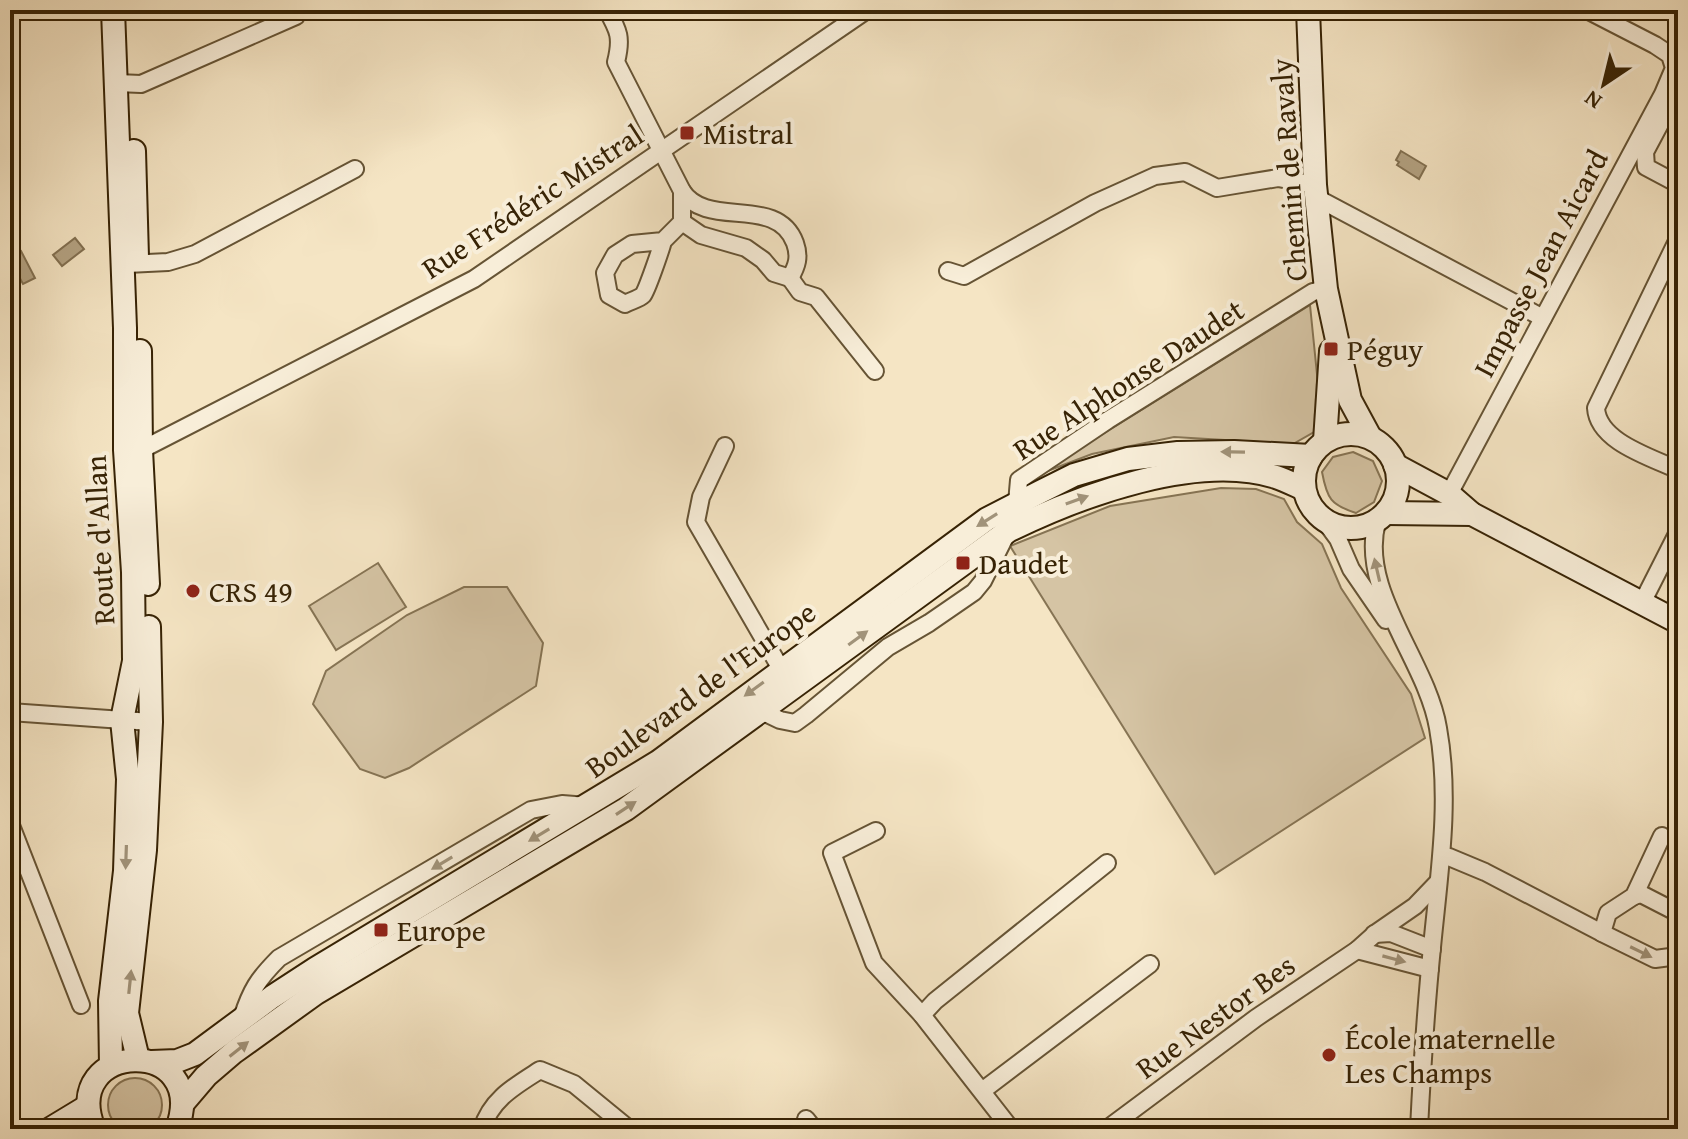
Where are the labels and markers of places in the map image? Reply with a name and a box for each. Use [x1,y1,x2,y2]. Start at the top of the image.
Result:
place label: Mistral [703,111,793,155]
marker: Mistral [678,124,696,142]
place label: Péguy [1347,327,1423,371]
marker: Péguy [1322,340,1340,358]
place label: Daudet [979,541,1069,585]
marker: Daudet [954,554,972,572]
place label: CRS 49 [209,569,293,613]
marker: CRS 49 [184,582,202,600]
place label: Europe [397,908,486,952]
marker: Europe [372,921,390,939]
place label: École maternelle Les Champs [1345,1016,1555,1094]
marker: École maternelle Les Champs [1320,1046,1338,1064]

